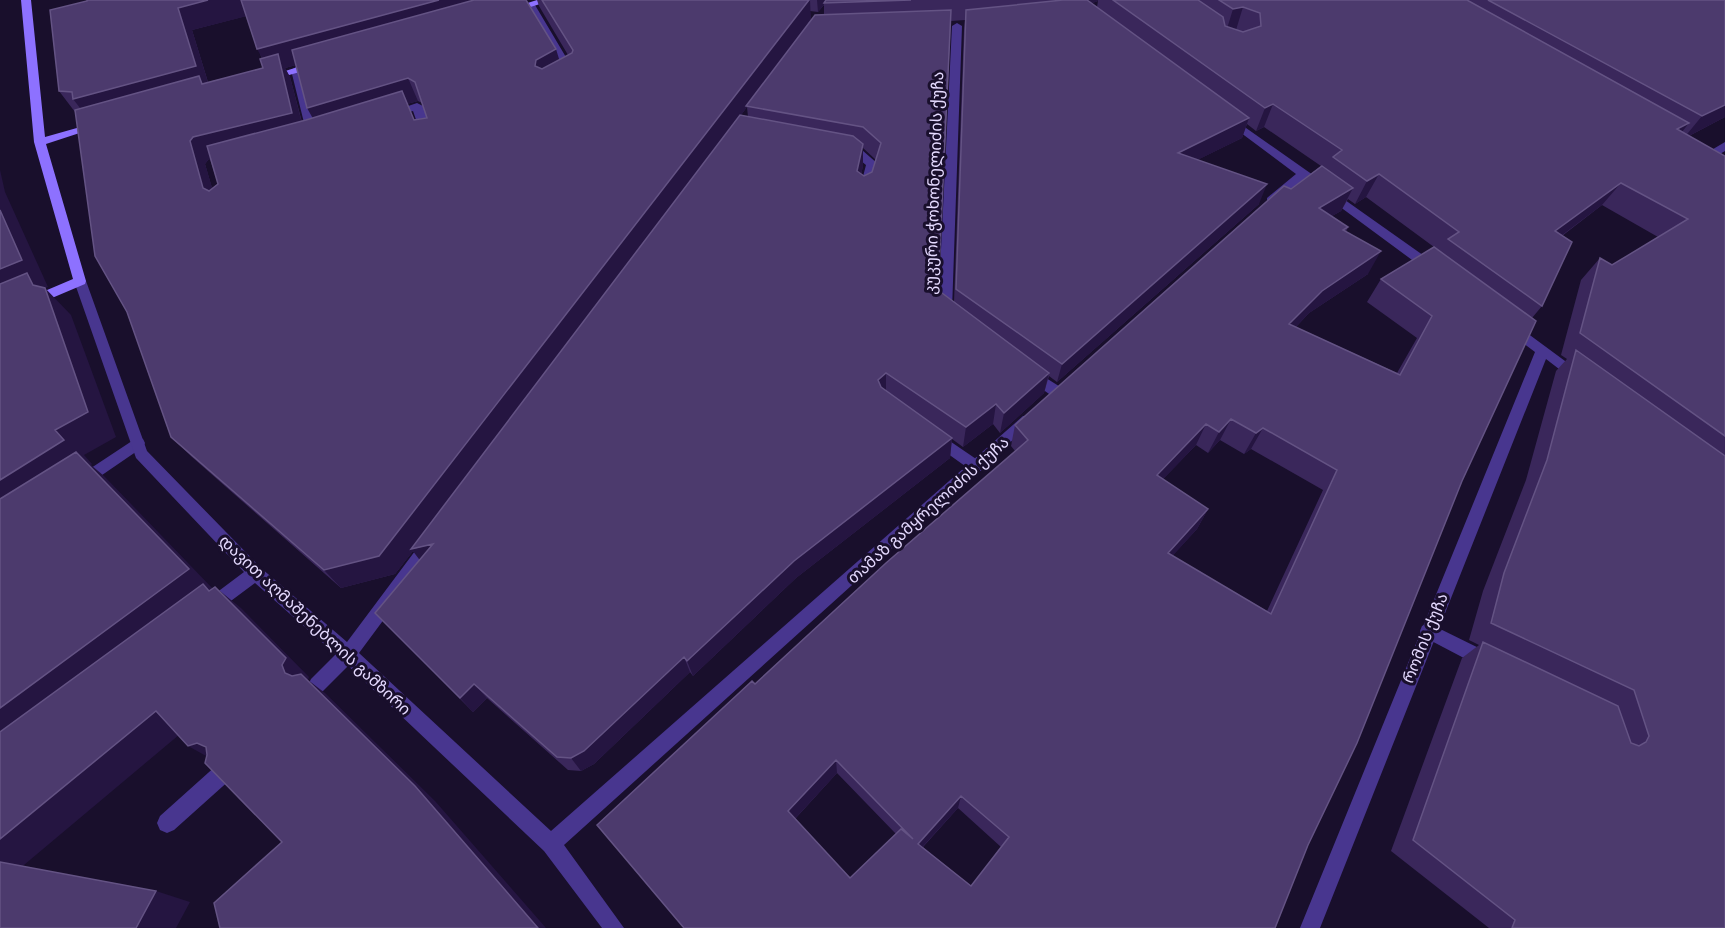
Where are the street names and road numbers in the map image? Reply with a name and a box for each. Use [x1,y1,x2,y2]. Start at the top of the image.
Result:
street label: კუკური ჭოხონელიძის ქუჩა [921,71,948,295]
street label: თამაზ გამყრელიძის ქუჩა [843,432,1013,588]
street label: დავით აღმაშენებლის გამზირი [215,531,415,720]
street label: რომის ქუჩა [1398,590,1452,686]

